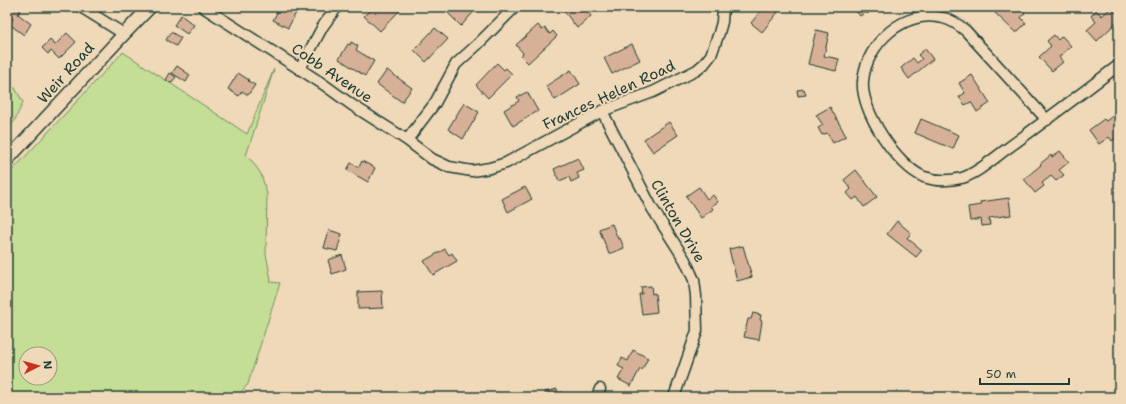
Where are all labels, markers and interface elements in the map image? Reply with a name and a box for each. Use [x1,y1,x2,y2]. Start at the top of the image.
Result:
street label: Weir Road [33,38,99,108]
street label: Cobb Avenue [288,39,376,107]
street label: Frances Helen Road [539,55,679,135]
street label: Clinton Drive [646,176,710,266]
north arrow [18,346,58,386]
text: N [40,360,55,370]
scale bar [980,360,1069,386]
text: 50 m [986,366,1016,382]

